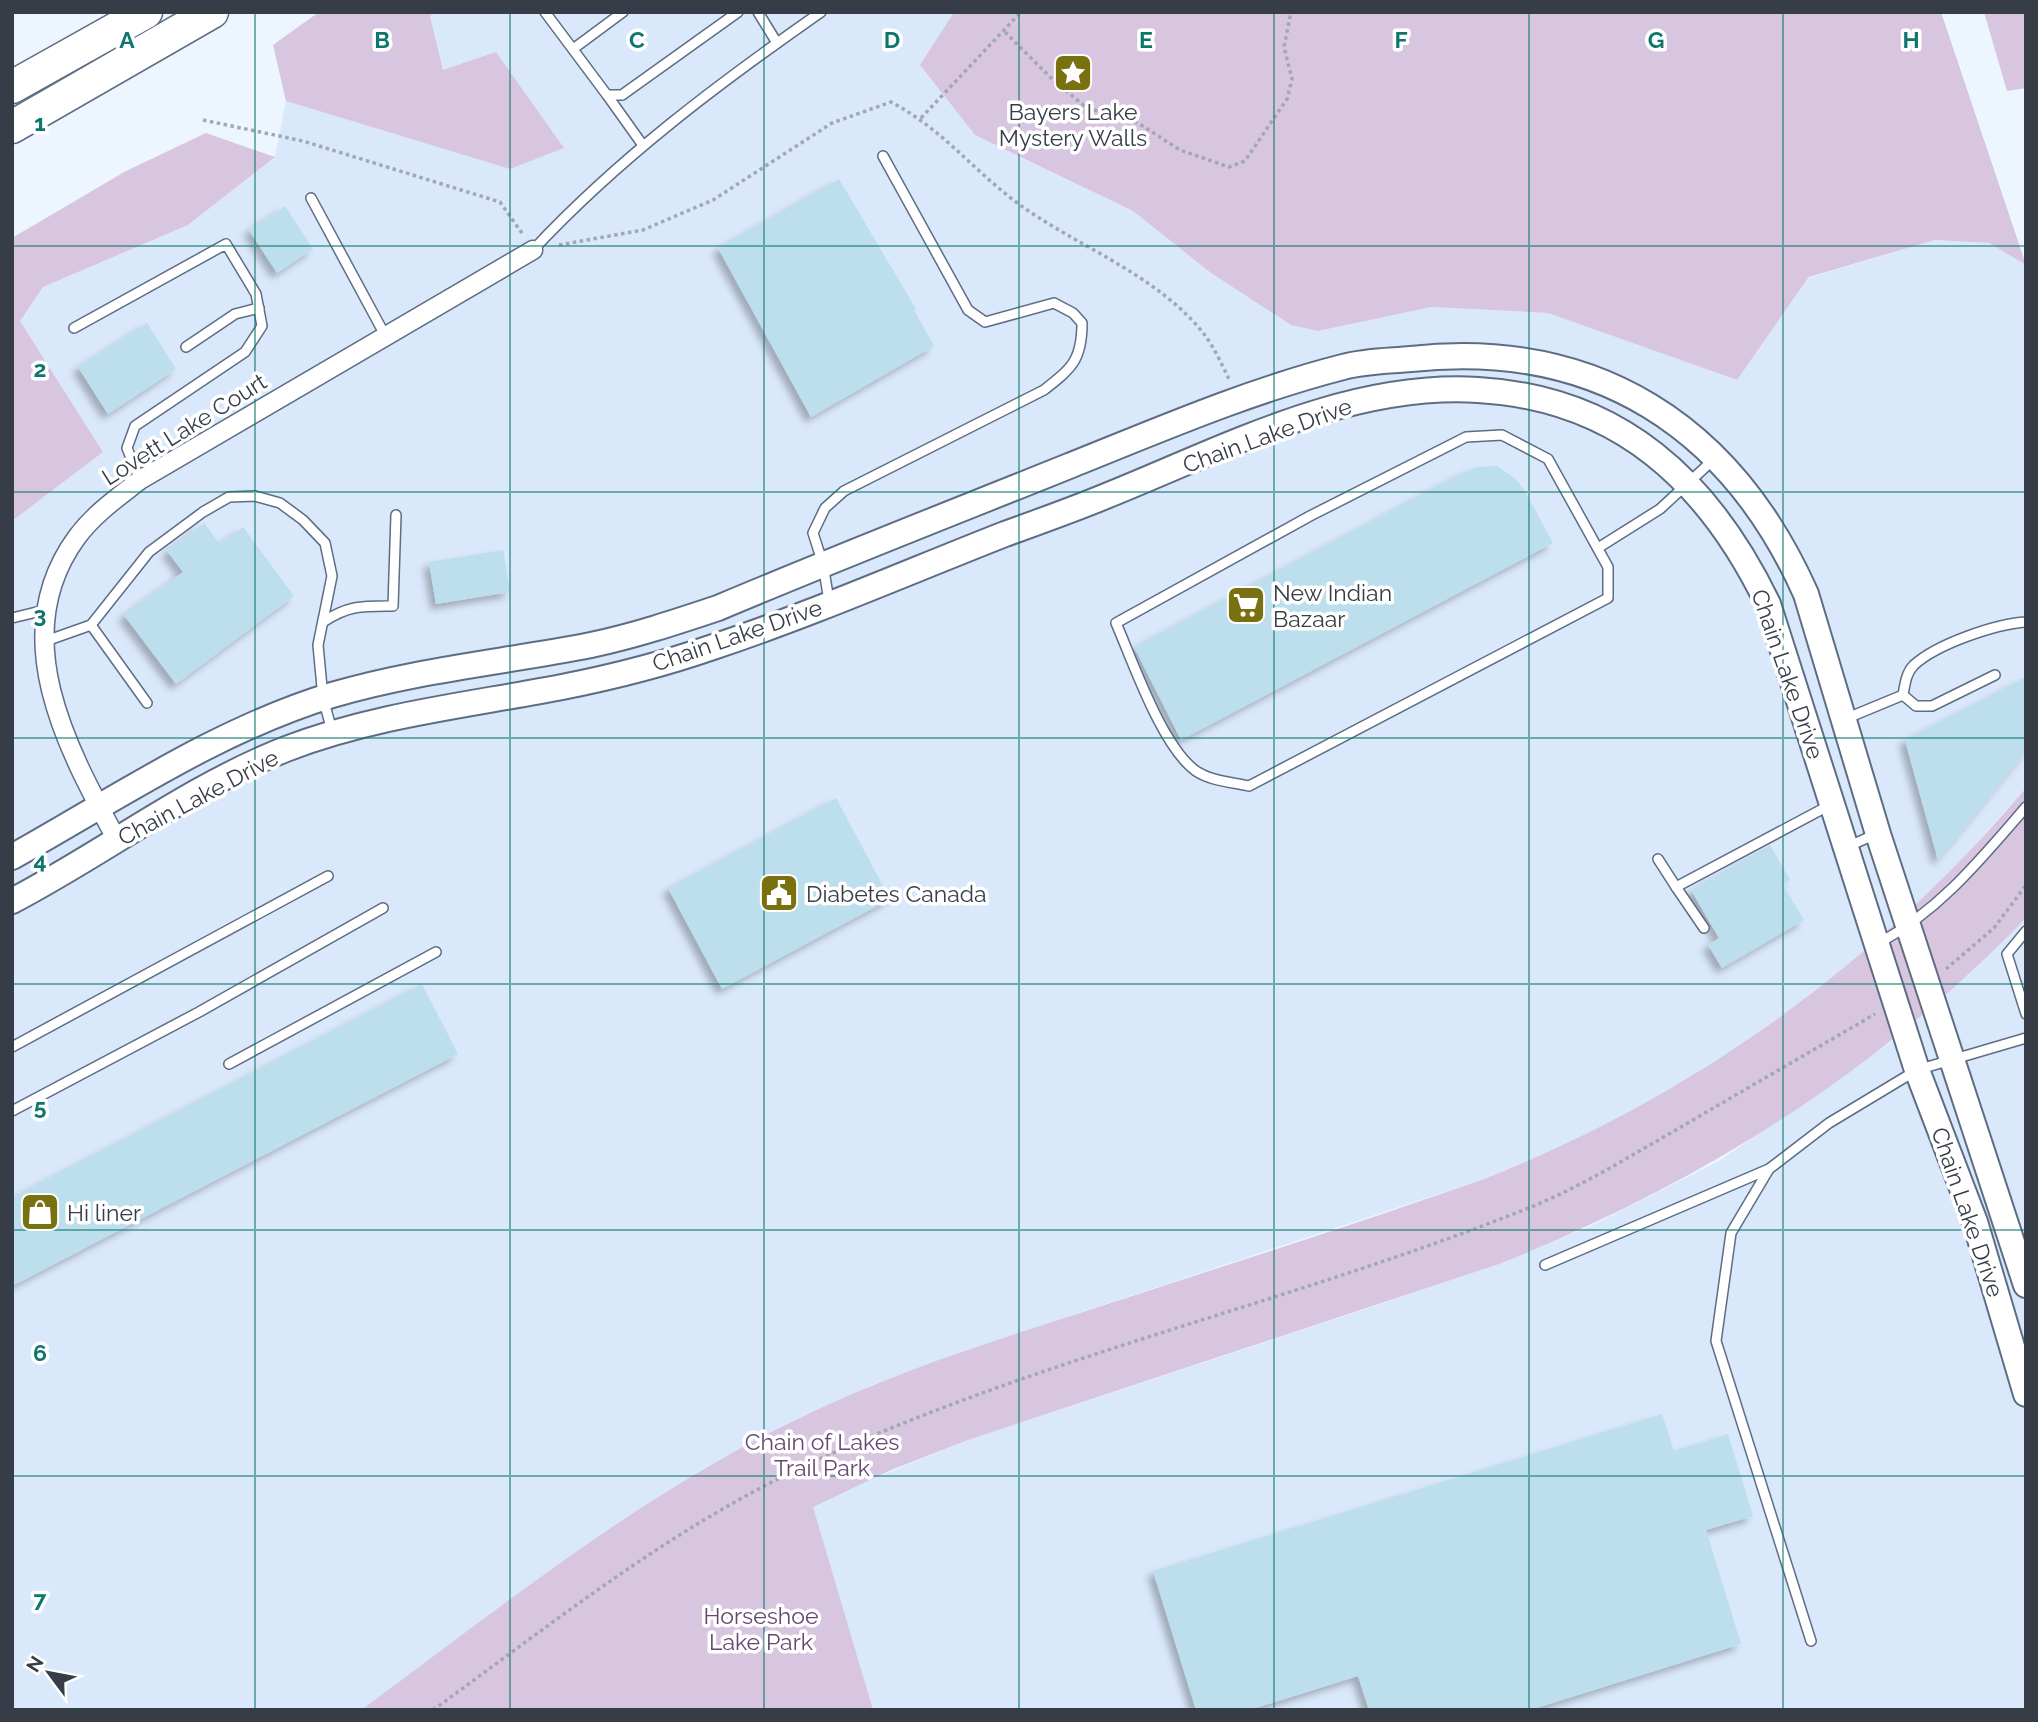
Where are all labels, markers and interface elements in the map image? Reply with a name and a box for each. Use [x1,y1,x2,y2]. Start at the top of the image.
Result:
text: A [119,26,135,53]
text: B [374,26,390,53]
text: C [629,26,645,53]
text: D [884,26,900,53]
text: E [1139,26,1153,53]
text: F [1394,26,1408,53]
text: G [1648,26,1664,53]
text: H [1902,26,1920,53]
place icon: Bayers Lake Mystery Walls [1052,52,1094,94]
place label: Bayers Lake Mystery Walls [999,98,1147,151]
text: 1 [34,109,46,136]
text: 2 [34,355,46,382]
street label: Lovett Lake Court [97,367,271,490]
street label: Chain Lake Drive [1179,392,1355,478]
place label: New Indian Bazaar [1273,579,1392,632]
supermarket icon: New Indian Bazaar [1225,584,1267,626]
street label: Chain Lake Drive [1746,586,1830,762]
street label: Chain Lake Drive [649,593,825,677]
text: 3 [34,601,46,628]
street label: Chain Lake Drive [113,743,283,851]
text: 4 [33,847,47,874]
public building icon: Diabetes Canada [758,872,800,914]
place label: Diabetes Canada [806,880,987,907]
text: 5 [34,1093,47,1120]
street label: Chain Lake Drive [1926,1124,2010,1300]
shop icon: Hi liner [19,1191,61,1233]
place label: Hi liner [67,1199,141,1226]
text: 6 [33,1339,47,1366]
park label: Chain of Lakes Trail Park [745,1428,899,1481]
text: 7 [34,1585,47,1612]
park label: Horseshoe Lake Park [704,1602,818,1655]
north arrow [14,1638,84,1708]
text: N [21,1652,48,1676]

